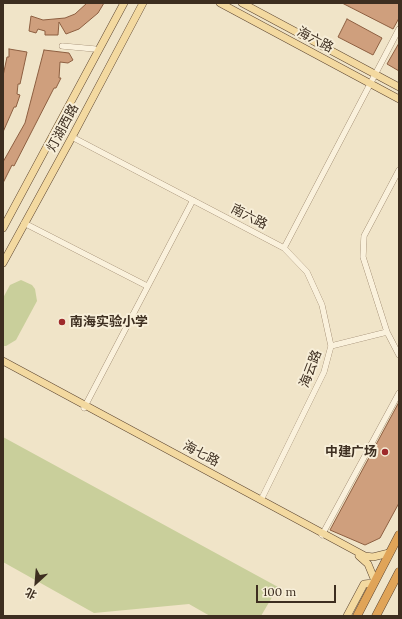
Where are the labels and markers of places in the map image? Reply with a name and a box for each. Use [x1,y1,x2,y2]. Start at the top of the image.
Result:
place label: 南海实验小学 [70,314,148,330]
marker: 南海实验小学 [57,317,67,327]
place label: 中建广场 [325,444,377,460]
marker: 中建广场 [380,447,390,457]

